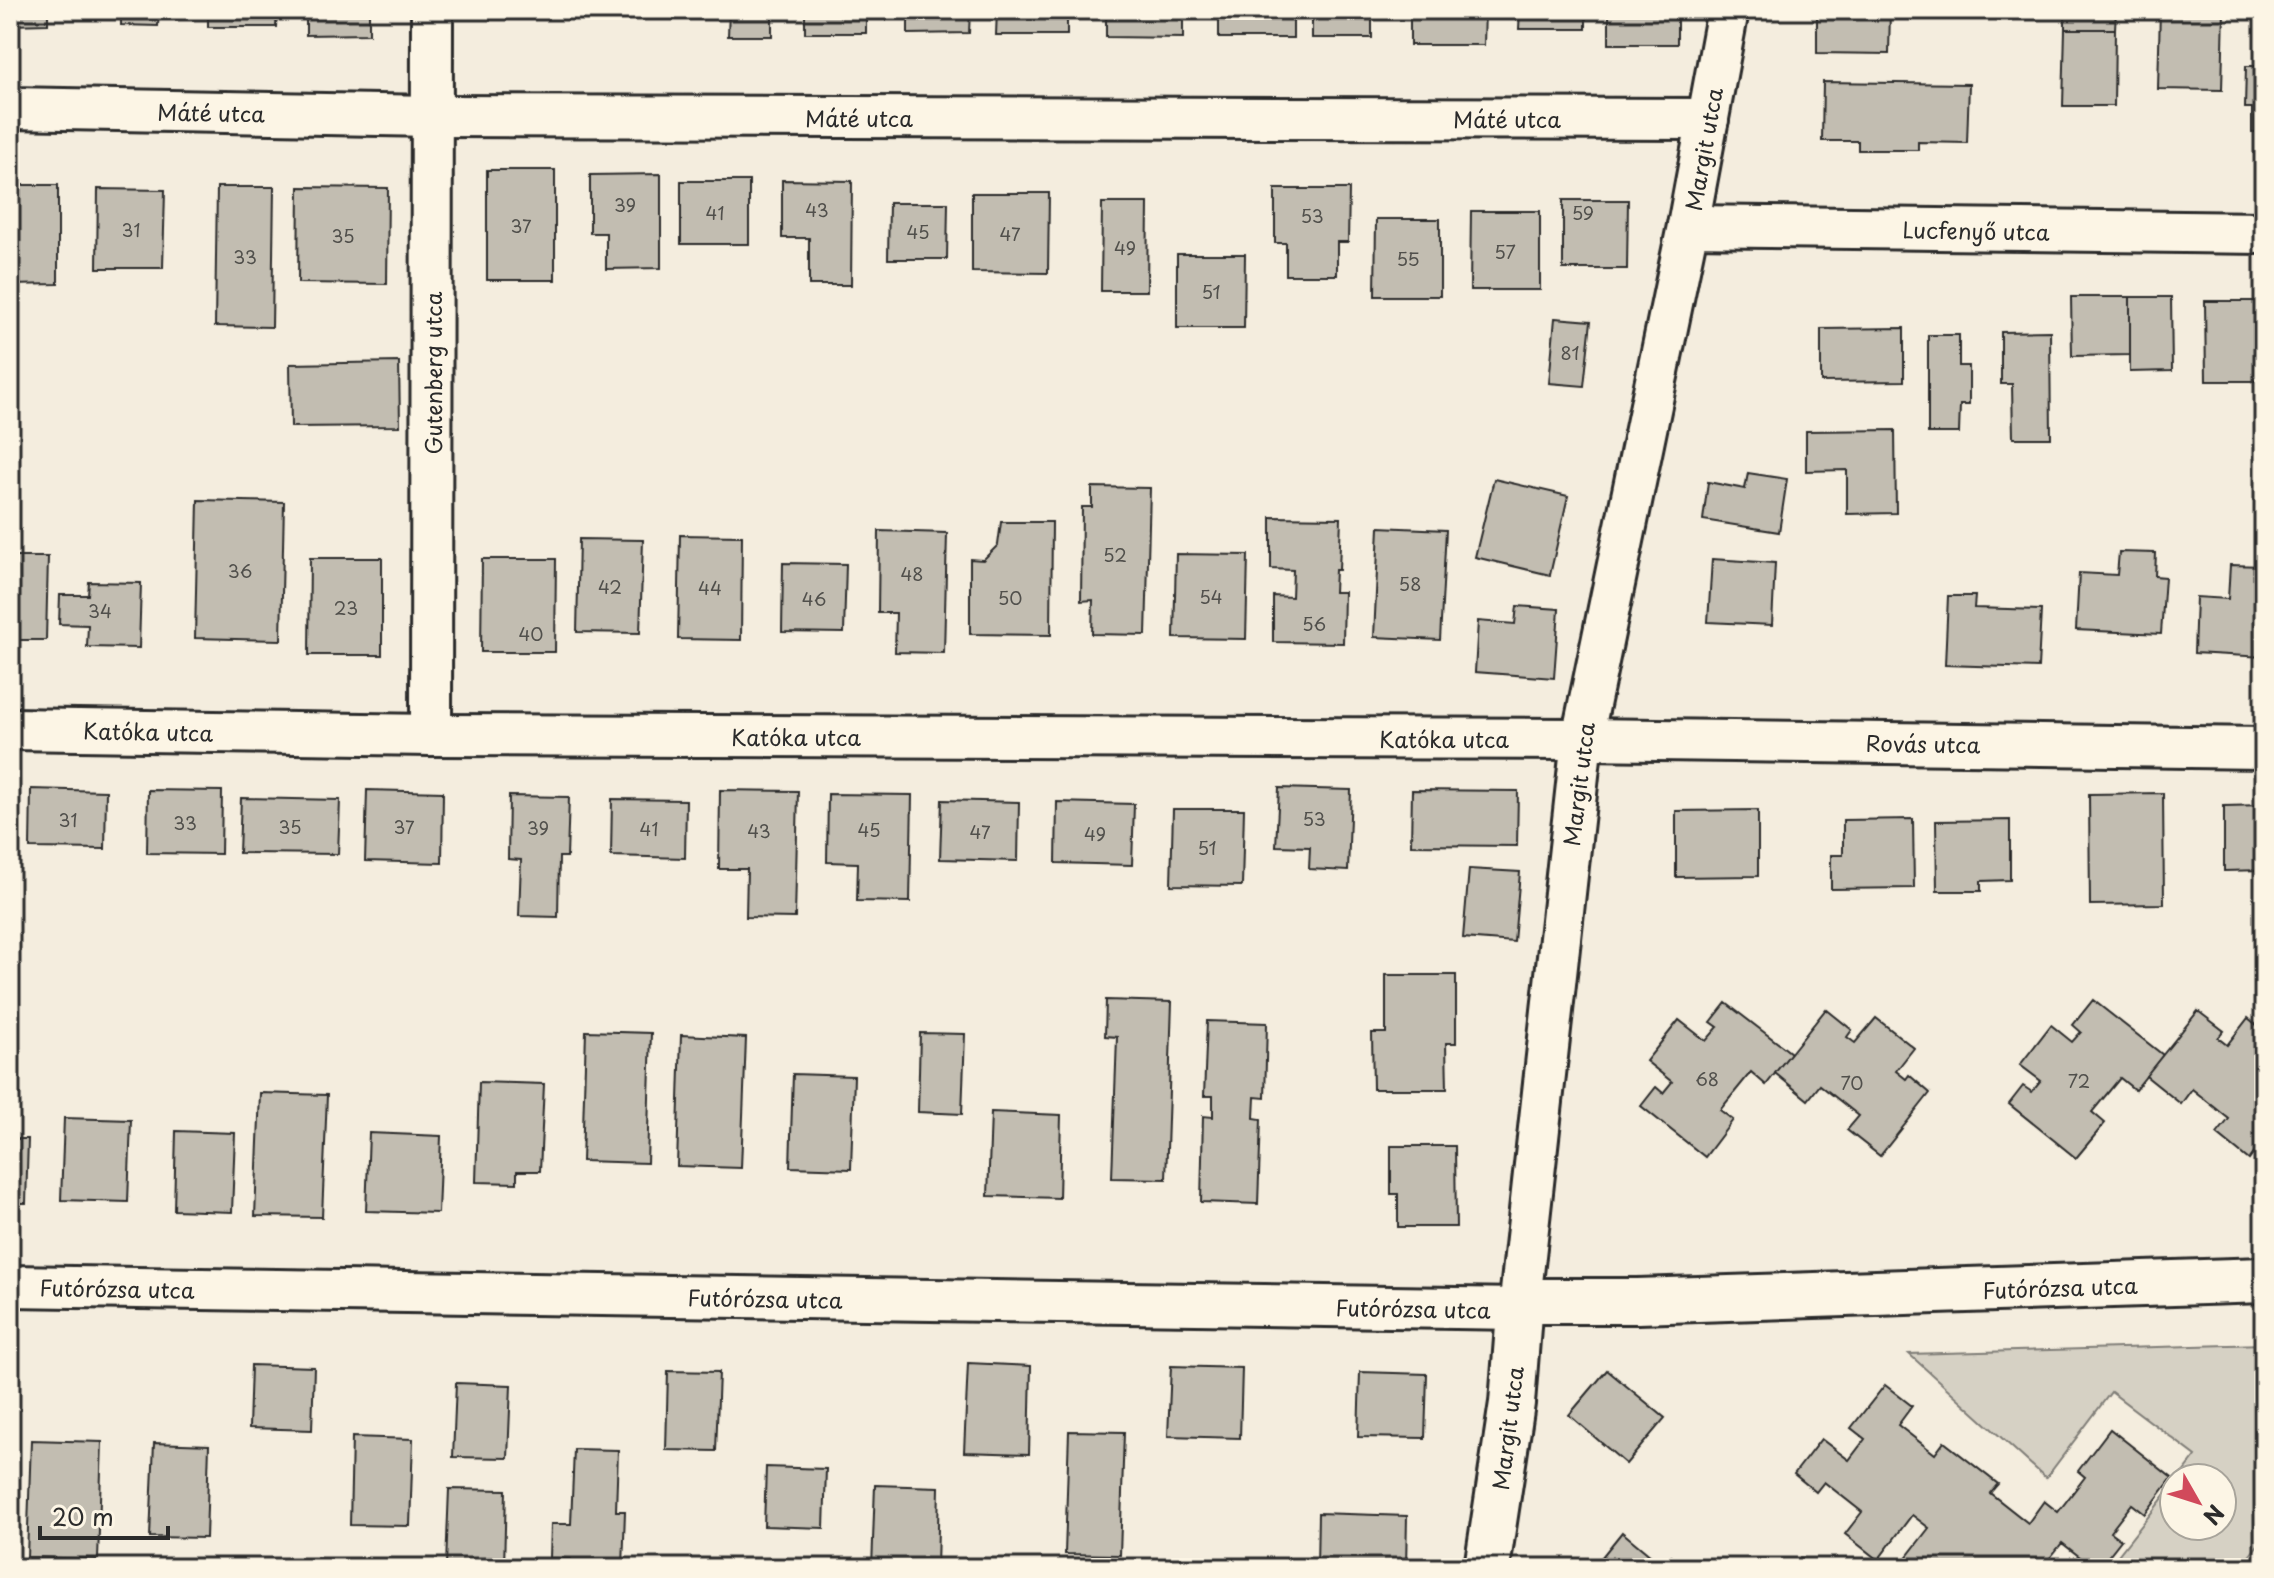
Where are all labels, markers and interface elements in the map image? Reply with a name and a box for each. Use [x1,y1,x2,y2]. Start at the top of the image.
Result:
street label: Margit utca [1676,84,1730,213]
street label: Máté utca [157,95,266,129]
street label: Máté utca [805,101,913,134]
street label: Máté utca [1453,102,1561,135]
house number: 39 [614,191,636,218]
house number: 43 [805,196,829,223]
house number: 41 [706,199,724,226]
house number: 59 [1572,199,1594,226]
house number: 53 [1300,202,1324,229]
house number: 37 [510,212,532,239]
street label: Lucfenyő utca [1902,212,2050,248]
house number: 31 [122,216,140,243]
house number: 45 [907,218,930,245]
house number: 47 [999,220,1021,247]
house number: 35 [331,222,355,249]
house number: 49 [1114,234,1136,261]
house number: 57 [1494,238,1516,265]
house number: 33 [233,243,257,270]
house number: 55 [1396,245,1420,272]
house number: 51 [1201,278,1221,305]
street label: Gutenberg utca [416,291,449,454]
house number: 81 [1560,339,1580,366]
house number: 52 [1103,541,1127,568]
house number: 36 [228,557,252,584]
house number: 48 [900,560,924,587]
house number: 58 [1399,570,1421,597]
house number: 42 [598,573,622,600]
house number: 44 [698,574,722,601]
house number: 54 [1199,583,1223,610]
house number: 50 [998,584,1022,611]
house number: 46 [802,585,826,612]
house number: 23 [334,594,358,621]
house number: 34 [88,597,112,624]
house number: 56 [1302,610,1326,637]
house number: 40 [518,620,544,647]
street label: Katóka utca [83,713,214,749]
street label: Katóka utca [731,720,861,753]
street label: Margit utca [1554,720,1602,848]
street label: Katóka utca [1379,722,1509,755]
street label: Rovás utca [1865,726,1981,761]
house number: 53 [1302,805,1326,832]
house number: 31 [59,806,77,833]
house number: 33 [173,809,197,836]
house number: 35 [278,813,302,840]
house number: 37 [393,813,415,840]
house number: 39 [527,814,549,841]
house number: 41 [640,815,658,842]
house number: 45 [858,816,881,843]
house number: 43 [747,817,771,844]
house number: 47 [969,818,991,845]
house number: 49 [1084,820,1106,847]
house number: 51 [1197,834,1217,861]
house number: 68 [1695,1065,1719,1092]
house number: 72 [2068,1067,2090,1094]
house number: 70 [1841,1069,1863,1096]
street label: Futórózsa utca [1982,1268,2138,1306]
street label: Futórózsa utca [39,1270,195,1306]
street label: Futórózsa utca [687,1280,843,1316]
street label: Futórózsa utca [1335,1290,1491,1326]
street label: Margit utca [1483,1364,1531,1492]
north arrow [2158,1462,2238,1542]
scale bar [40,1490,168,1540]
text: 20 m [52,1498,114,1534]
text: N [2196,1498,2233,1533]

